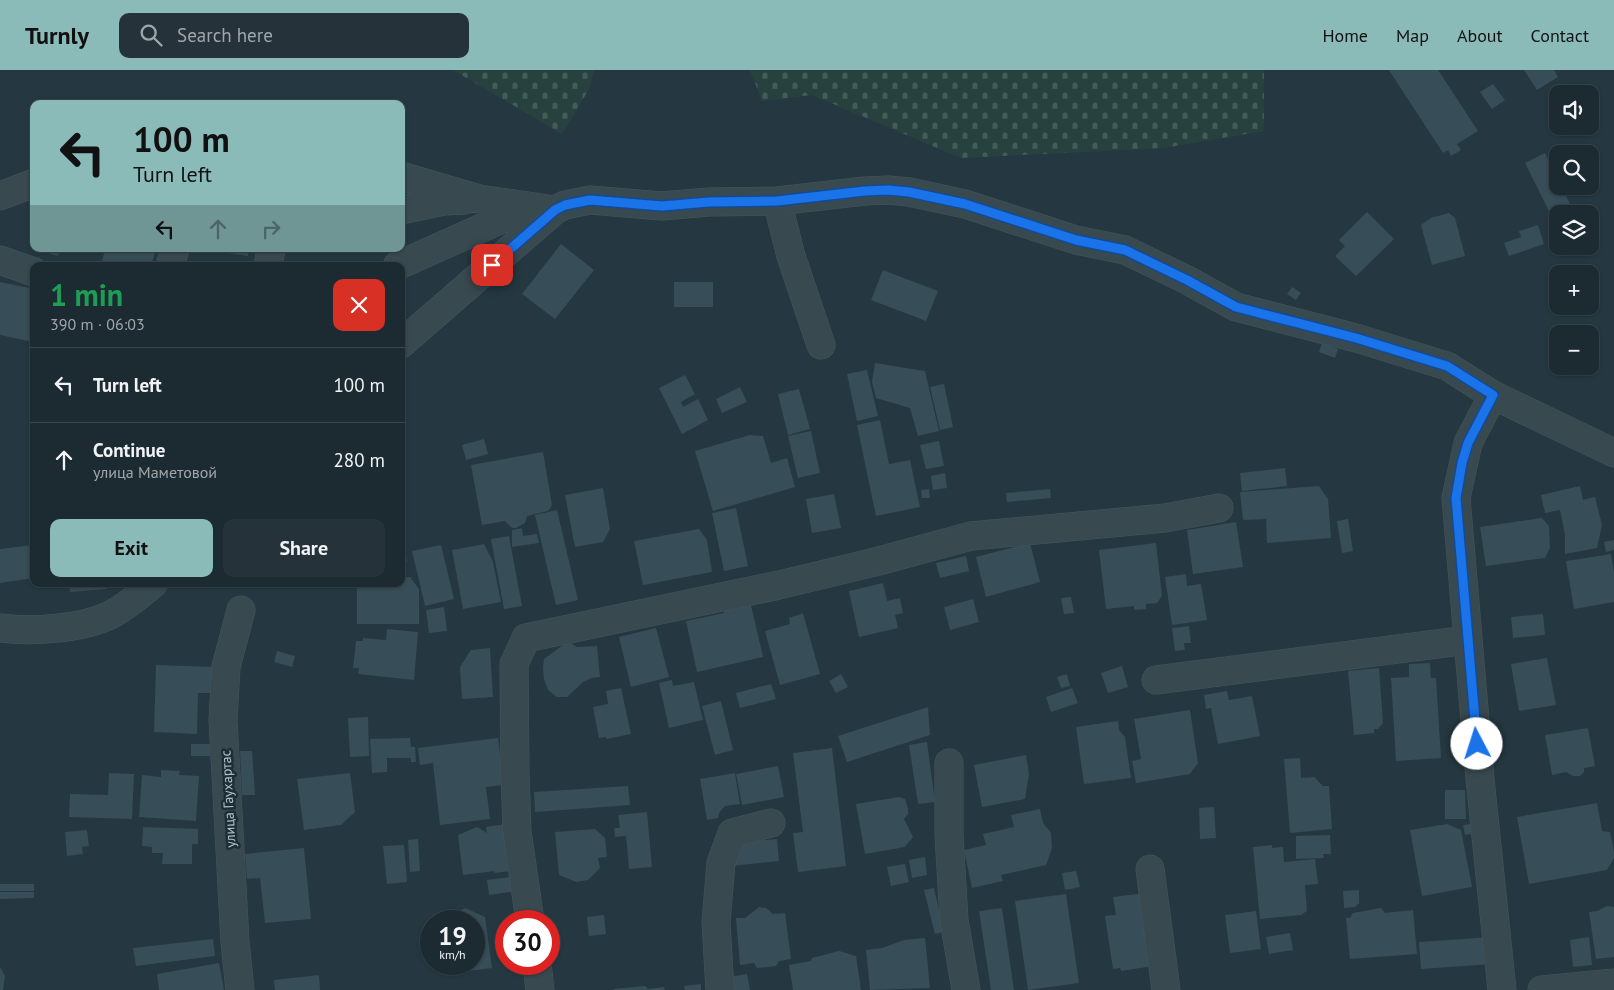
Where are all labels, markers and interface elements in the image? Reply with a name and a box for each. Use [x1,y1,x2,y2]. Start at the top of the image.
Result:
search box [119,13,469,58]
text: Turnly [25,20,89,51]
icon: search [137,21,165,49]
text: Search here [177,23,273,47]
text: Home [1322,24,1368,47]
text: Map [1396,24,1429,47]
text: About [1457,24,1503,47]
text: Contact [1531,24,1589,47]
map controls [1549,85,1599,375]
button: sound [1549,85,1599,135]
text: 100 m [133,116,230,162]
icon: left [50,120,115,185]
button: search [1549,145,1599,195]
text: Turn left [133,160,212,188]
button: layers [1549,205,1599,255]
icon: left [151,215,179,243]
icon: ahead [204,215,232,243]
icon: right [257,215,285,243]
pin [471,244,513,286]
icon: arrive [478,251,506,279]
button: + [1549,265,1599,315]
text: 1 min [50,275,123,314]
button: close [333,279,385,331]
text: 390 m · 06:03 [50,314,145,334]
button: − [1549,325,1599,375]
icon: left [50,371,78,399]
text: Turn left [93,373,162,397]
text: 100 m [333,373,385,397]
text: Continue [93,438,165,462]
icon: ahead [50,446,78,474]
text: 280 m [333,448,385,472]
text: улица Маметовой [93,462,217,482]
button: Exit [50,519,213,577]
button: Share [223,519,385,577]
position arrow [1450,717,1502,769]
street label: улица Гаухартас [216,750,240,848]
speed limit sign: 30 [495,910,560,975]
text: 19 [438,920,467,952]
text: km/h [439,947,466,962]

